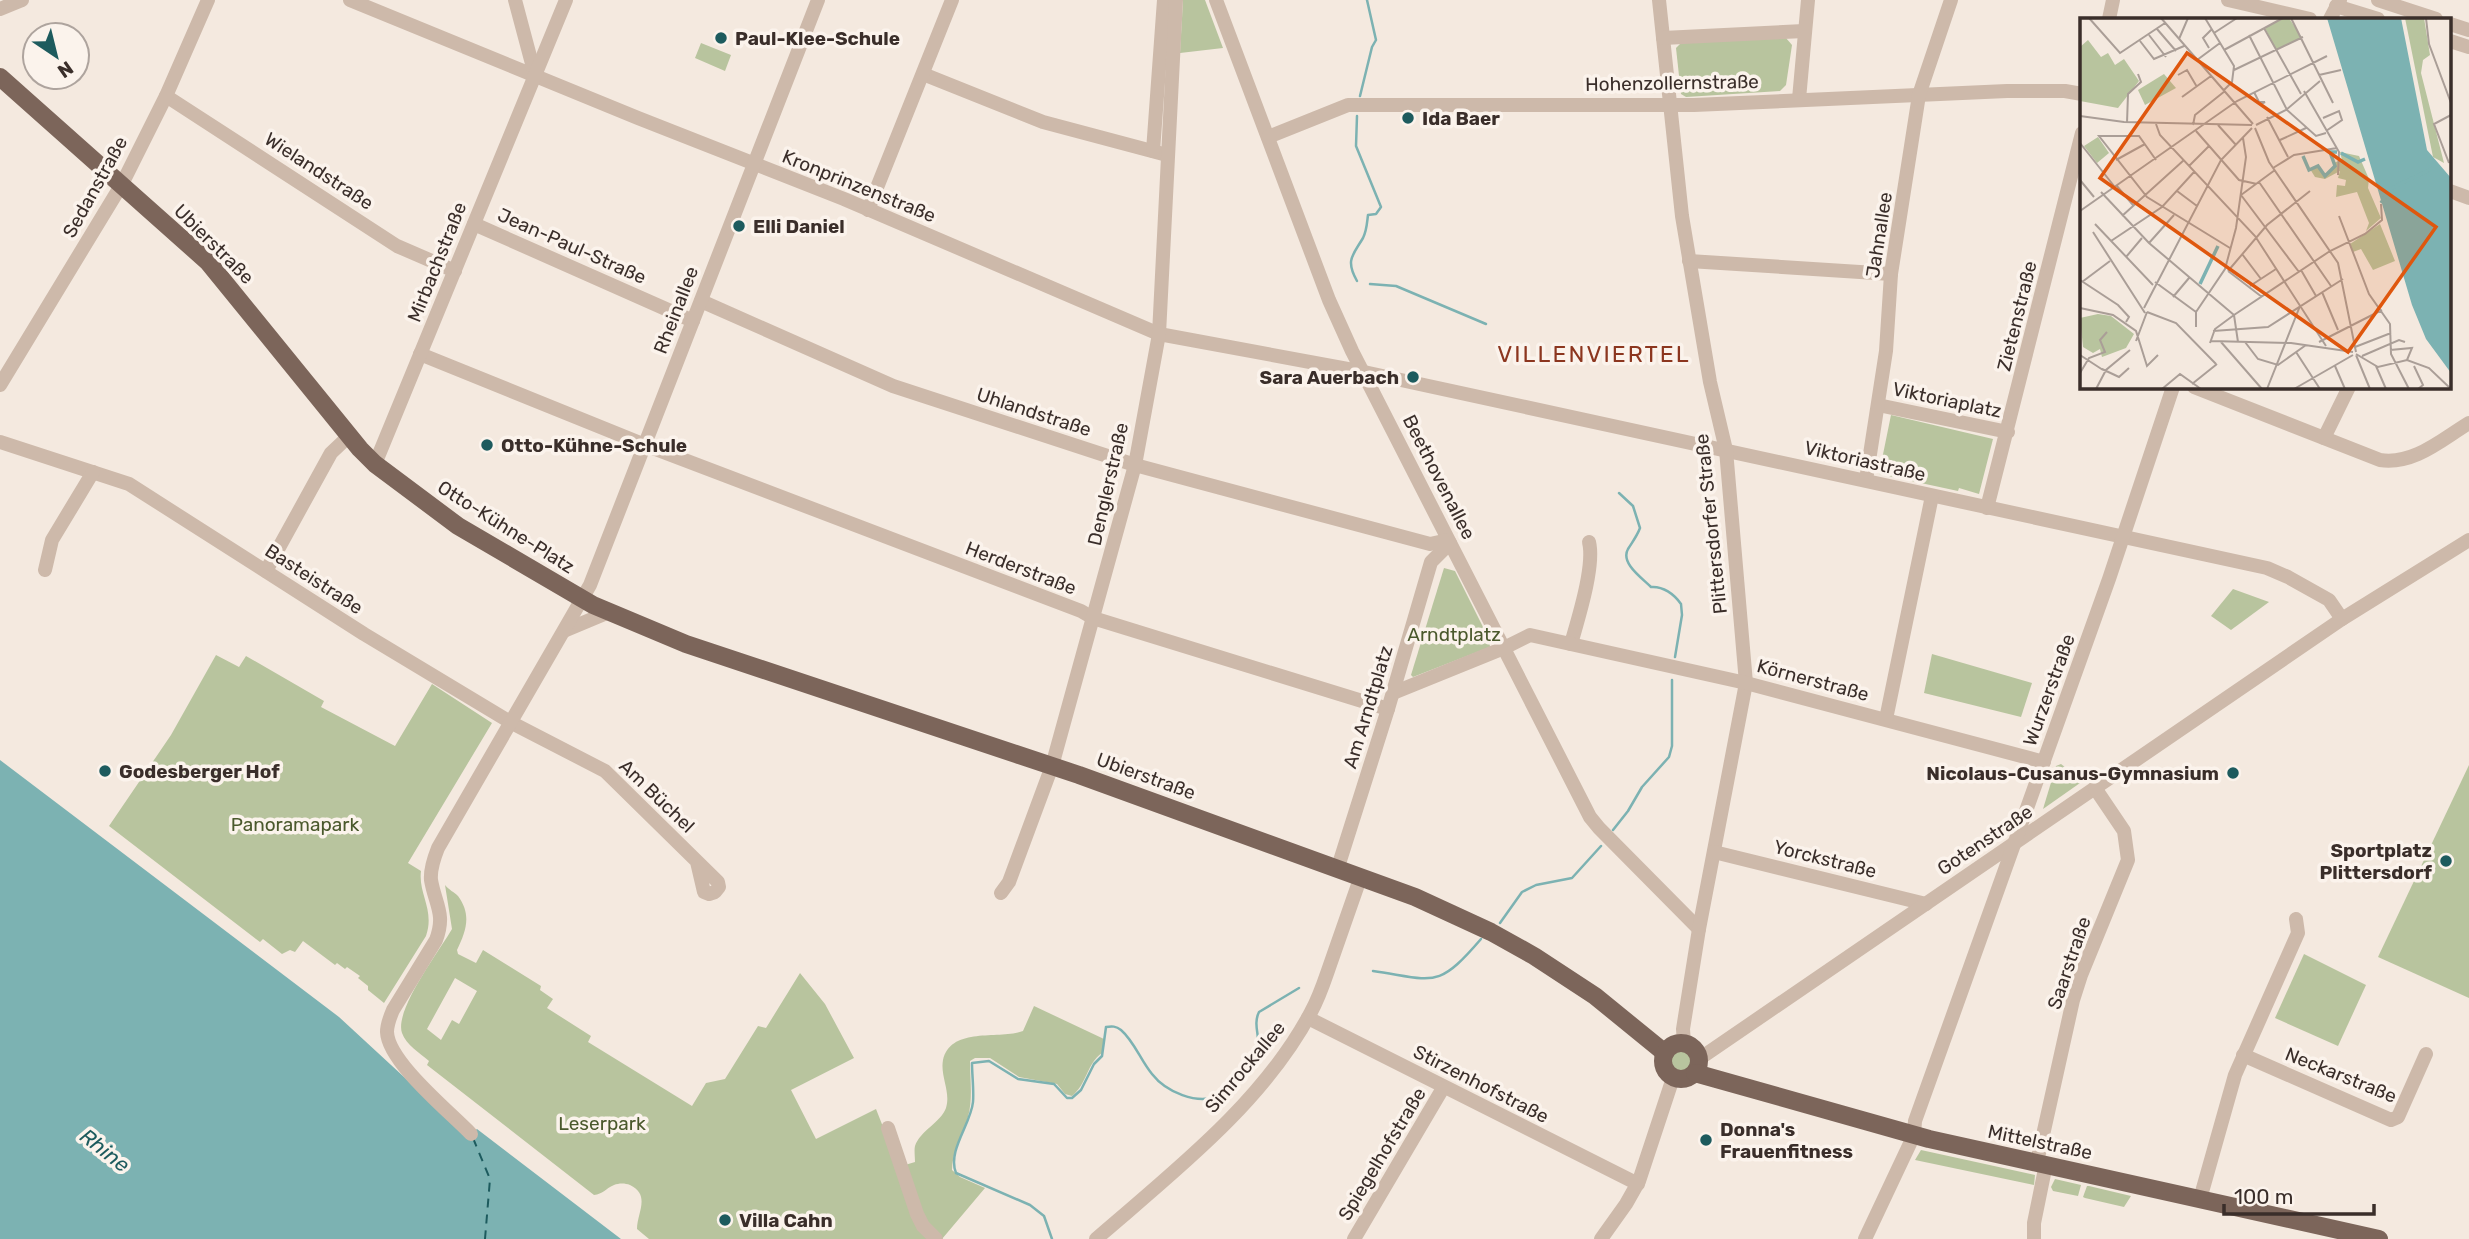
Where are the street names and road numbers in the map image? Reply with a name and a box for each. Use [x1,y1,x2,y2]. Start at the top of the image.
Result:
street label: Hohenzollernstraße [1585,70,1759,96]
street label: Wielandstraße [260,127,378,215]
street label: Sedanstraße [58,132,132,242]
street label: Kronprinzenstraße [779,145,939,227]
street label: Jahnallee [1861,190,1897,280]
street label: Ubierstraße [169,199,259,289]
street label: Mirbachstraße [403,199,471,325]
street label: Jean-Paul-Straße [494,203,650,289]
street label: Zietenstraße [1992,259,2042,373]
street label: Rheinallee [649,263,703,357]
street label: Viktoriaplatz [1890,377,2004,423]
street label: Uhlandstraße [974,383,1094,441]
street label: Beethovenallee [1398,411,1480,543]
street label: Denglerstraße [1083,420,1133,548]
street label: Plittersdorfer Straße [1690,433,1732,615]
street label: Viktoriastraße [1802,436,1928,486]
street label: Otto-Kühne-Platz [433,476,579,578]
street label: Herderstraße [962,536,1080,600]
street label: Basteistraße [261,539,367,619]
street label: Wurzerstraße [2018,631,2080,749]
street label: Am Arndtplatz [1338,643,1398,771]
street label: Körnerstraße [1755,654,1871,706]
street label: Ubierstraße [1093,747,1199,805]
street label: Am Büchel [615,754,699,838]
street label: Gotenstraße [1933,800,2037,880]
street label: Yorckstraße [1771,835,1879,883]
street label: Saarstraße [2042,914,2096,1012]
street label: Simrockallee [1200,1017,1290,1117]
street label: Stirzenhofstraße [1409,1040,1553,1128]
street label: Neckarstraße [2282,1042,2400,1108]
street label: Spiegelhofstraße [1333,1083,1431,1225]
street label: Mittelstraße [1986,1120,2094,1164]

